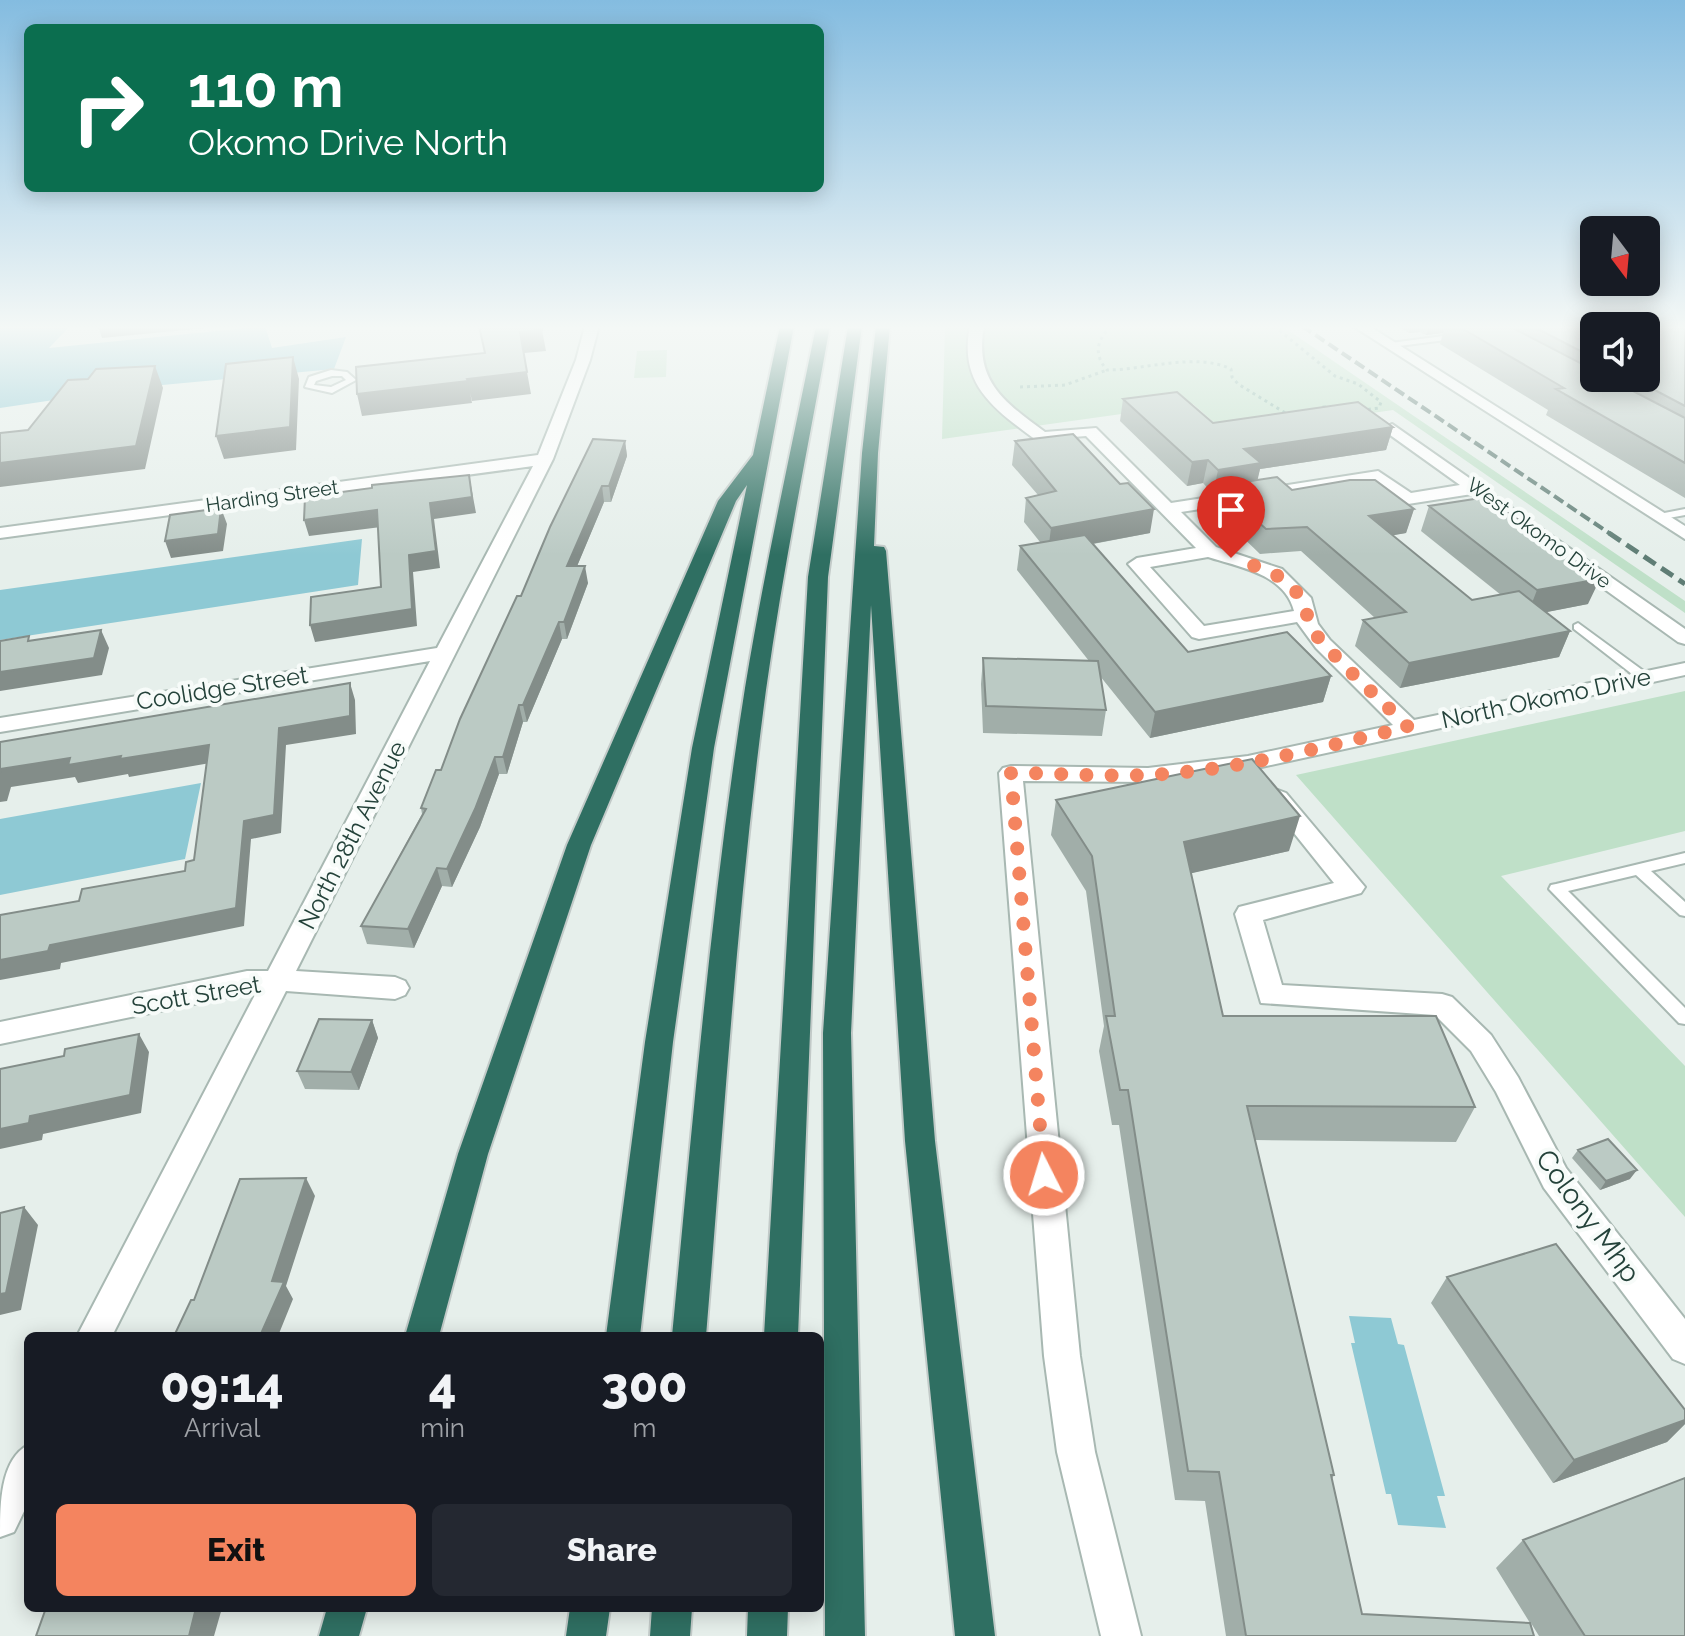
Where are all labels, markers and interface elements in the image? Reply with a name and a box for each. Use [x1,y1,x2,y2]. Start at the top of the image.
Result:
text: 110 m [188,54,343,120]
icon: right [56,56,160,160]
text: Okomo Drive North [188,121,508,163]
north arrow [1580,216,1660,296]
map controls [1580,216,1660,392]
button: sound [1580,312,1660,392]
street label: West Okomo Drive [1462,472,1616,594]
street label: Harding Street [204,475,340,517]
pin [1197,476,1265,558]
icon: arrive [1209,488,1253,532]
street label: Coolidge Street [134,660,310,716]
street label: North Okomo Drive [1439,662,1653,734]
street label: North 28th Avenue [292,736,412,934]
street label: Scott Street [129,969,263,1021]
position arrow [1002,1133,1086,1217]
street label: Colony Mhp [1529,1143,1647,1289]
text: 09:14 [160,1357,284,1413]
text: 4 [429,1357,456,1413]
text: 300 [601,1357,688,1413]
text: Arrival [184,1413,260,1443]
text: min [420,1413,465,1443]
text: m [633,1413,656,1443]
button: Exit [56,1504,416,1596]
button: Share [432,1504,792,1596]

